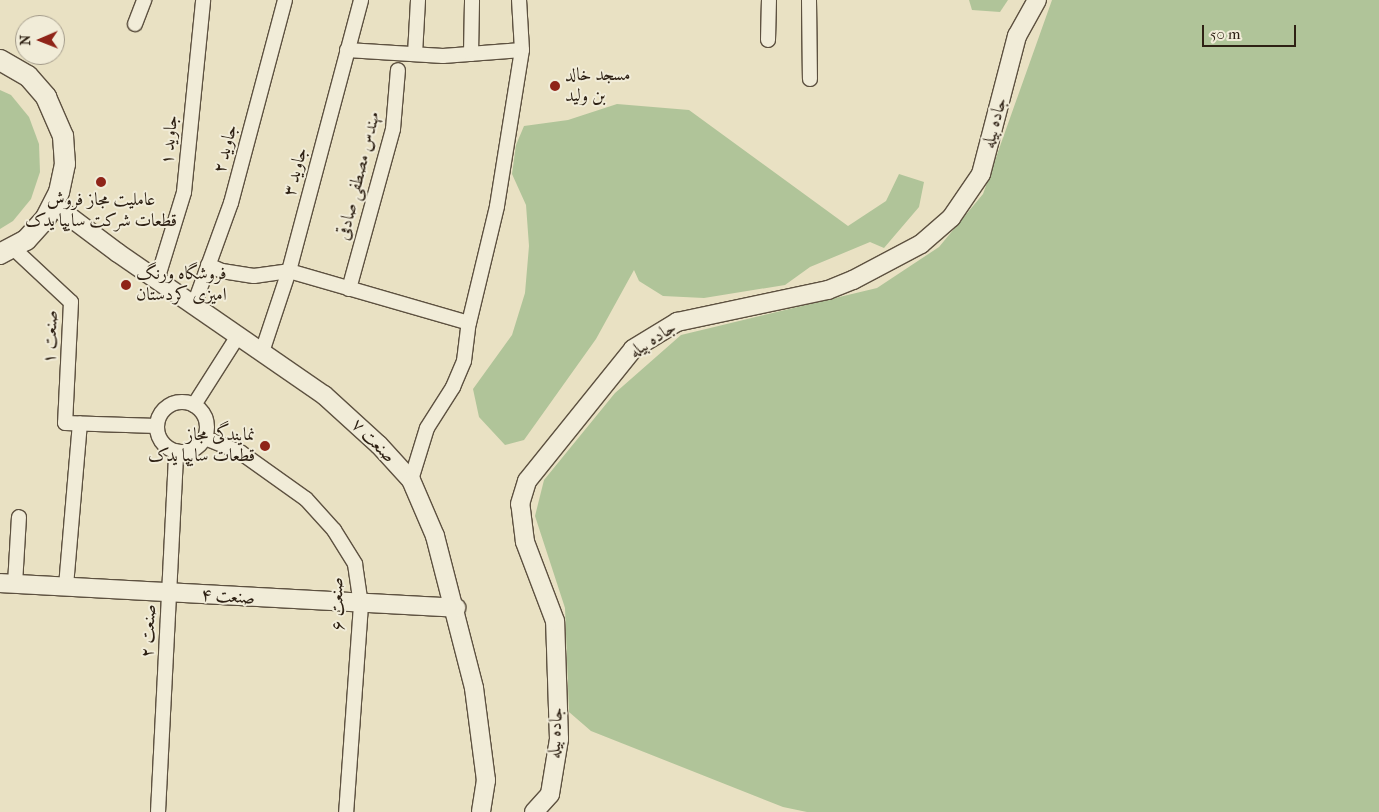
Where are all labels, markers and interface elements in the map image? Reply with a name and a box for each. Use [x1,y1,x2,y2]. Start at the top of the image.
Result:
north arrow [15,15,65,65]
scale bar [1204,15,1298,47]
text: 50 m [1210,25,1240,43]
text: N [17,35,34,46]
place label: مسجد خالد بن ولید [565,65,631,108]
marker: مسجد خالد بن ولید [549,80,561,92]
street label: جاده بیله [978,95,1012,151]
street label: مهندس مصطفی صادقی [333,109,385,243]
street label: جاوید ۱ [157,114,183,166]
street label: جاوید ۲ [209,122,243,176]
street label: جاوید ۳ [279,145,313,199]
marker: عاملیت مجاز فروش قطعات شرکت سایپا یدک [95,176,107,188]
place label: عاملیت مجاز فروش قطعات شرکت سایپا یدک [25,190,177,232]
place label: فروشگاه ورنگ امیزی کردستان [136,264,227,306]
marker: فروشگاه ورنگ امیزی کردستان [120,279,132,291]
street label: صنعت ۱ [39,310,63,364]
street label: جاده بیله [625,317,681,363]
street label: صنعت ۷ [346,414,400,468]
place label: نمایندگی مجاز قطعات سایپا یدک [148,425,255,468]
marker: نمایندگی مجاز قطعات سایپا یدک [259,440,271,452]
street label: صنعت ۶ [326,577,350,631]
street label: صنعت ۴ [200,584,256,610]
street label: صنعت ۲ [137,604,161,658]
street label: جاده بیله [544,707,568,759]

